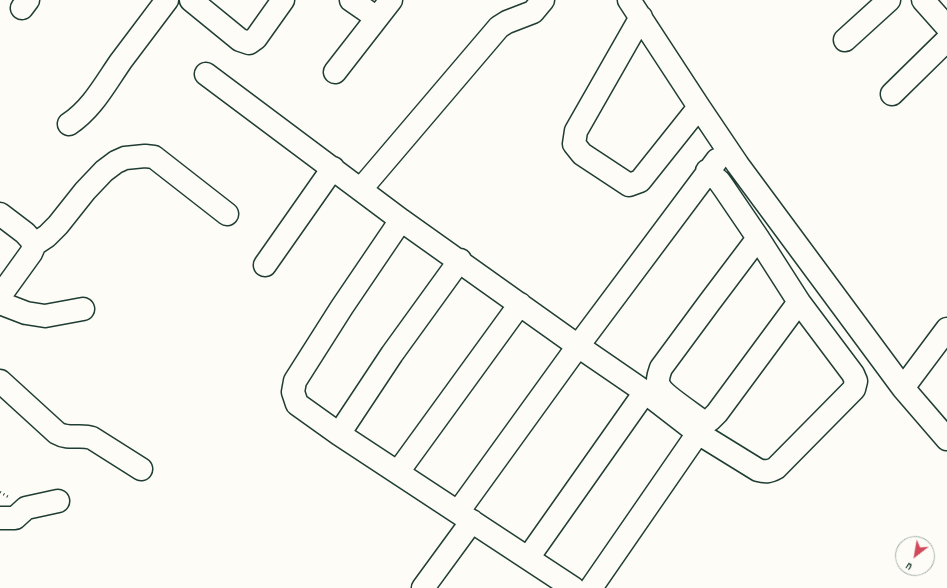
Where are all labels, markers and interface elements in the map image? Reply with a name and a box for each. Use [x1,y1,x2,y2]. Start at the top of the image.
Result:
north arrow [895,536,935,576]
text: U [903,557,916,574]

